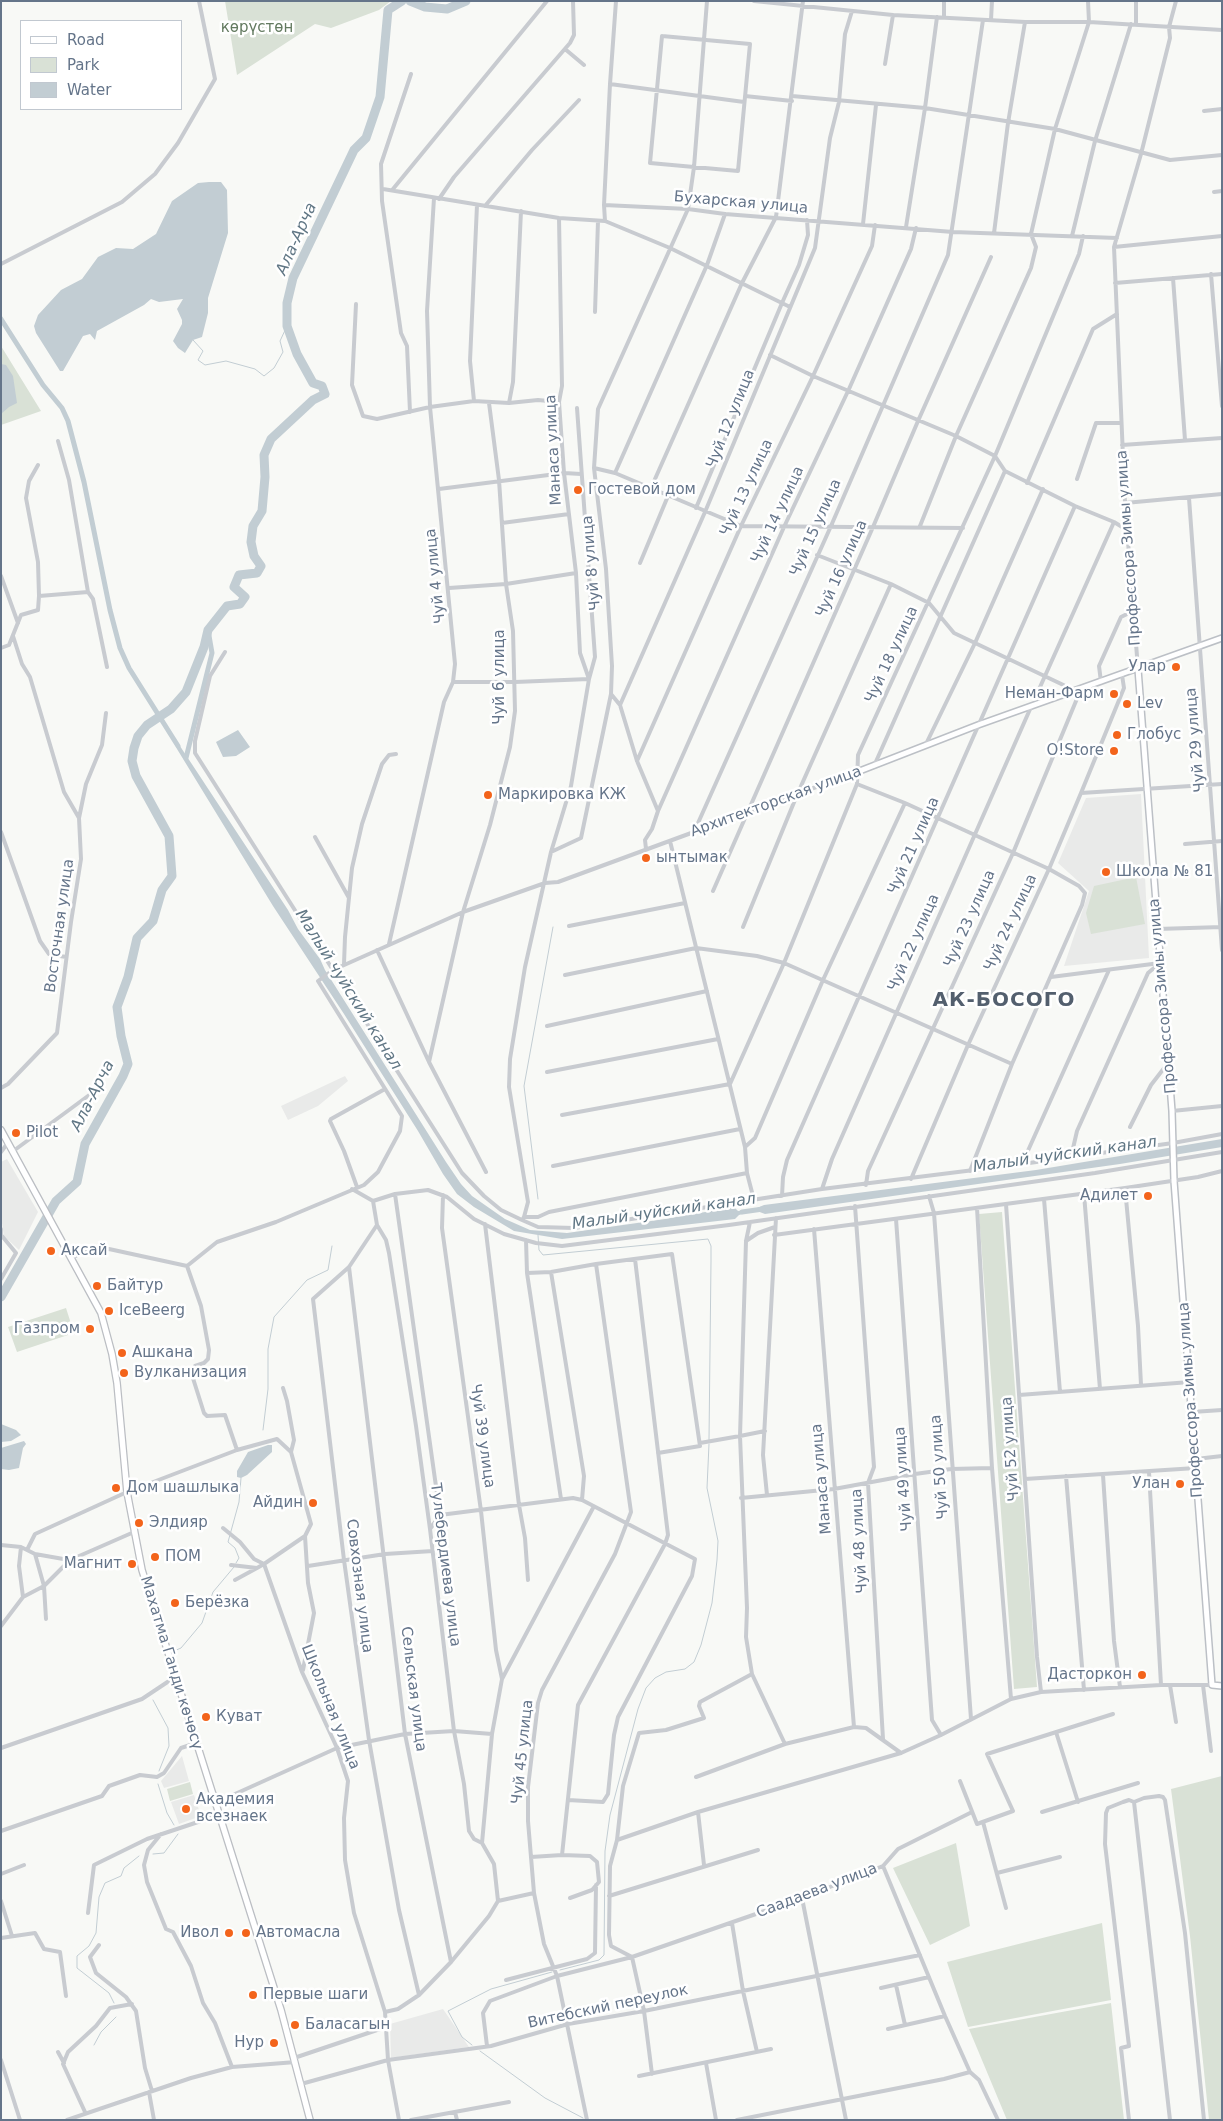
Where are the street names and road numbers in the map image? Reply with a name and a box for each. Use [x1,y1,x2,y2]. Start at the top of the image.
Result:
street label: Бухарская улица [673,188,809,218]
street label: Чуй 12 улица [703,367,759,471]
street label: Манаса улица [542,394,566,506]
street label: Чуй 13 улица [717,437,777,539]
street label: Профессора Зимы улица [1113,450,1145,646]
street label: Чуй 14 улица [748,464,808,566]
street label: Чуй 15 улица [786,476,846,580]
street label: Чуй 8 улица [579,515,605,611]
street label: Чуй 16 улица [812,517,872,621]
street label: Чуй 4 улица [422,528,450,624]
street label: Чуй 18 улица [862,604,922,706]
street label: Чуй 6 улица [491,629,509,725]
street label: Чуй 29 улица [1182,687,1210,793]
street label: Архитекторская улица [688,763,864,841]
street label: Чуй 21 улица [884,794,944,898]
street label: Восточная улица [42,858,78,994]
street label: Чуй 23 улица [940,867,1000,971]
street label: Чуй 24 улица [981,872,1041,974]
street label: Чуй 22 улица [884,891,944,995]
street label: Профессора Зимы улица [1145,898,1181,1094]
street label: Профессора Зимы улица [1175,1302,1207,1498]
street label: Чуй 39 улица [466,1383,498,1489]
street label: Чуй 52 улица [998,1396,1024,1502]
street label: Чуй 50 улица [927,1414,953,1520]
street label: Манаса улица [808,1423,836,1535]
street label: Чуй 49 улица [891,1426,917,1532]
street label: Тулебердиева улица [426,1482,464,1648]
street label: Чуй 48 улица [848,1488,872,1594]
street label: Совхозная улица [342,1518,376,1654]
street label: Махатма Ганди көчөсү [136,1574,206,1752]
street label: Сельская улица [396,1625,430,1753]
street label: Школьная улица [297,1642,363,1772]
street label: Чуй 45 улица [509,1699,537,1805]
street label: Саадаева улица [754,1860,880,1922]
street label: Витебский переулок [526,1981,690,2033]

